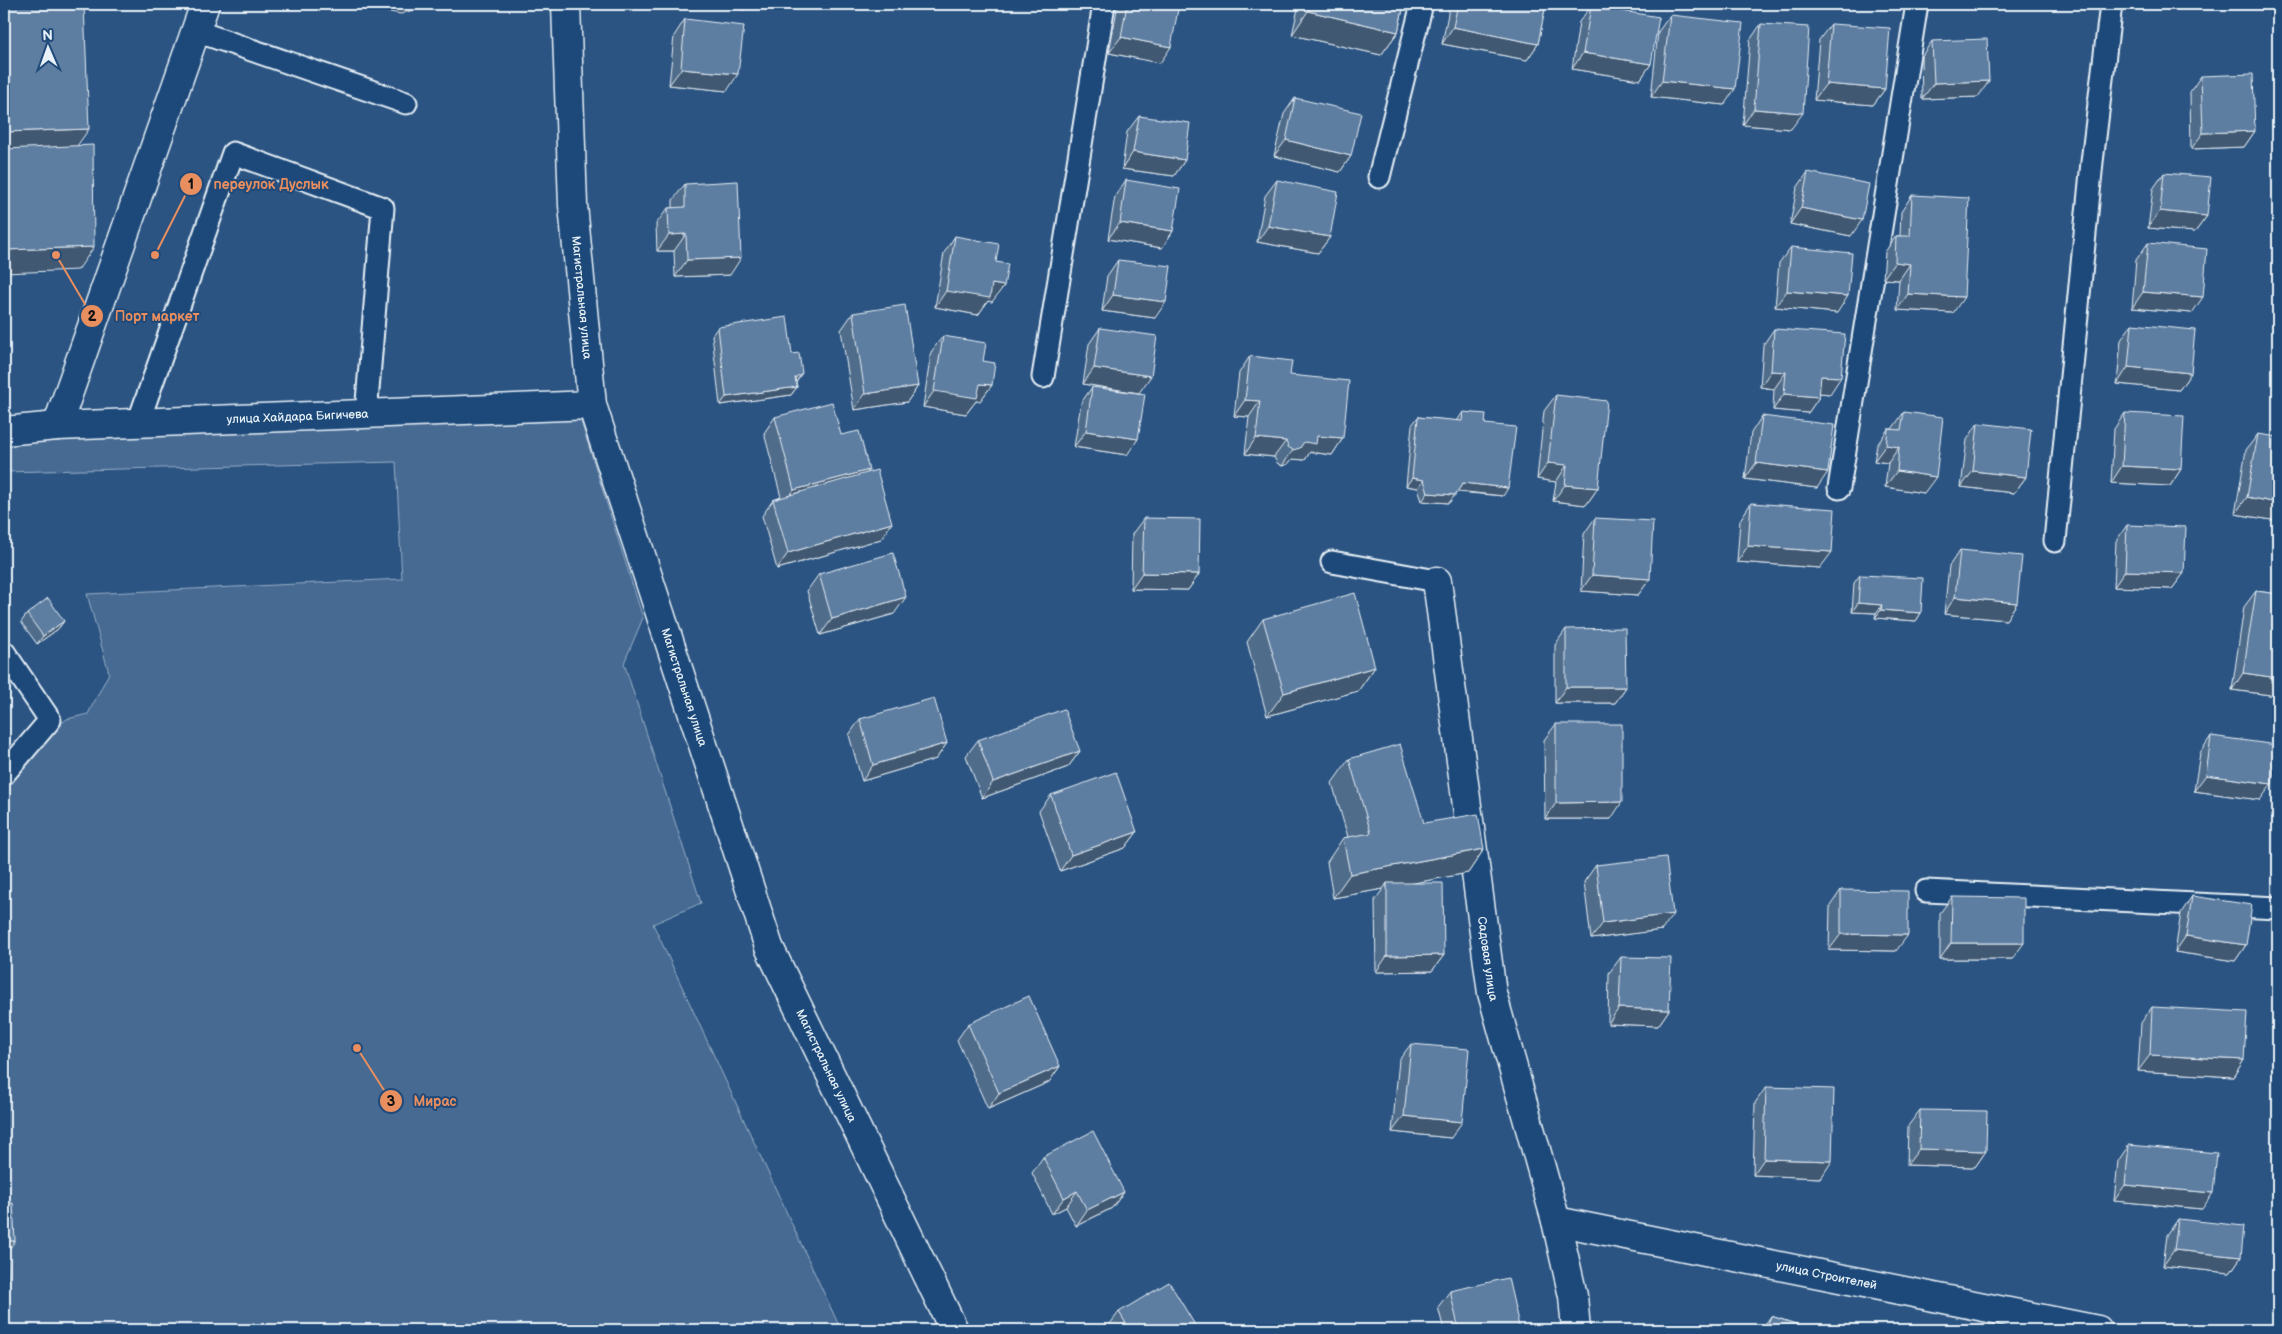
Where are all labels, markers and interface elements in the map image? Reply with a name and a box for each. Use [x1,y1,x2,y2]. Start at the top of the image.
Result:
north arrow [22,22,72,72]
text: N [42,27,53,44]
callout: переулок Дуслык [179,170,339,199]
text: 1 [188,175,194,194]
text: переулок Дуслык [214,176,329,193]
street label: Магистральная улица [568,235,595,360]
callout: Порт маркет [79,301,209,330]
text: 2 [88,307,97,326]
text: Порт маркет [115,308,200,325]
street label: улица Хайдара Бигичева [226,407,369,427]
street label: Магистральная улица [657,626,710,749]
street label: Садовая улица [1474,915,1501,1003]
street label: Магистральная улица [792,1007,860,1125]
callout: Мирас [378,1086,466,1115]
text: 3 [387,1092,396,1111]
text: Мирас [413,1093,457,1110]
street label: улица Строителей [1775,1258,1878,1293]

